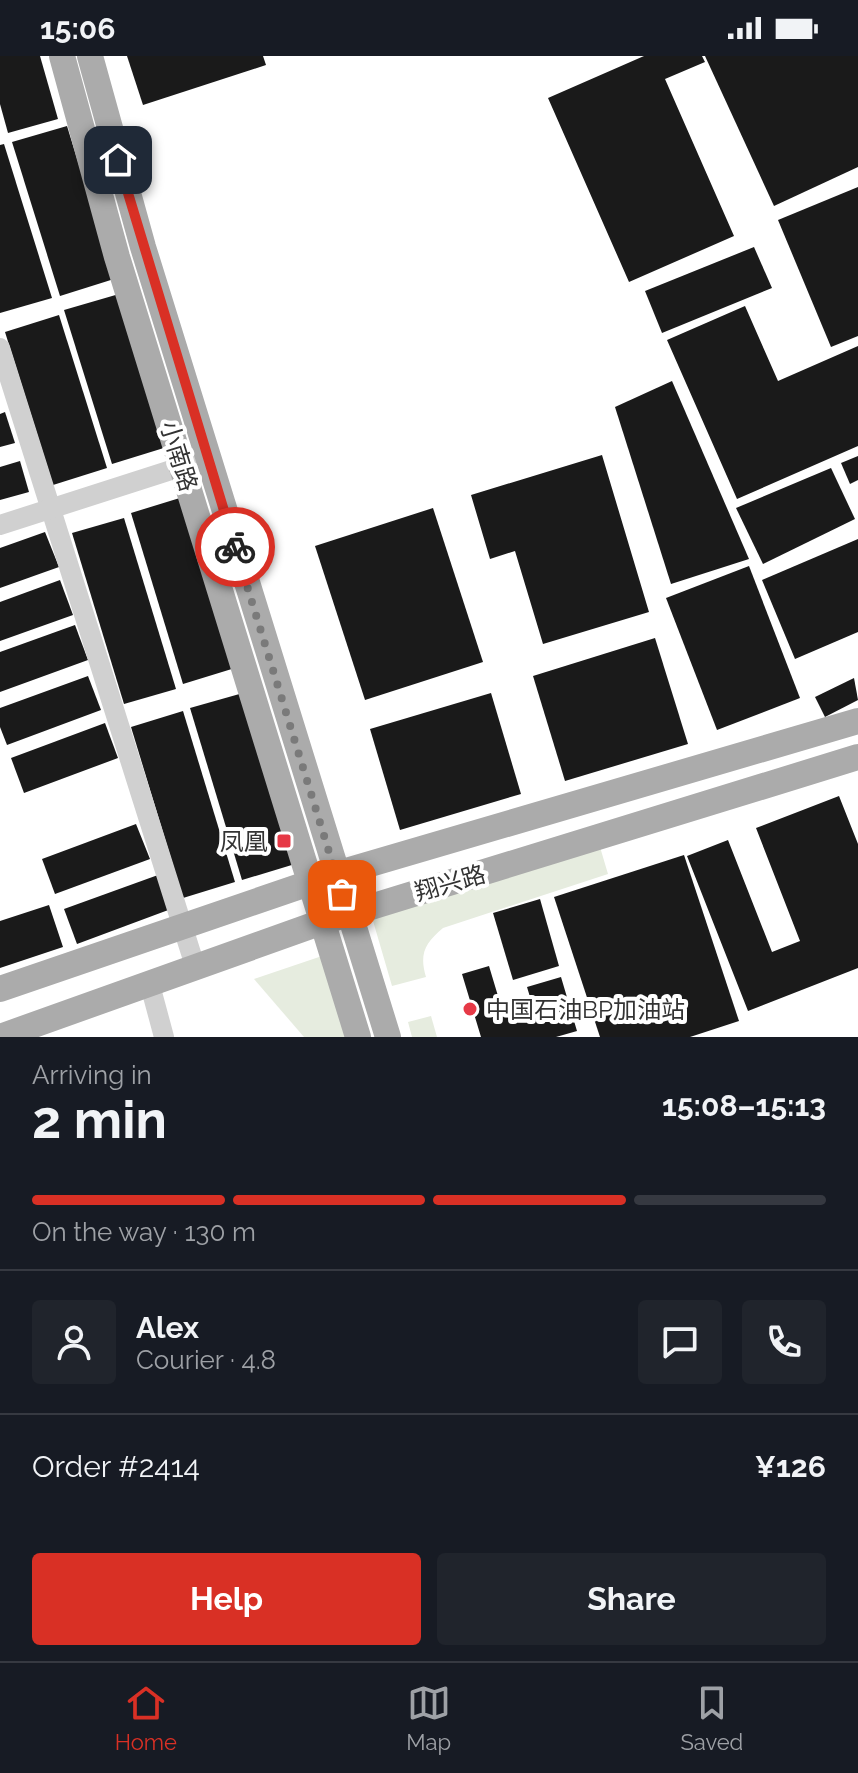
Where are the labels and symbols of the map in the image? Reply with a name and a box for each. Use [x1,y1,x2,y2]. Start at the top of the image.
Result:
pin [84,126,152,194]
street label: 小南路 [155,417,203,495]
courier [195,507,275,587]
place label: 凤凰 [220,827,268,856]
marker: 凤凰 [275,832,293,850]
street label: 翔兴路 [411,859,489,907]
pin [308,860,376,928]
place label: 中国石油BP加油站 [486,995,685,1024]
marker: 中国石油BP加油站 [461,1000,479,1018]

